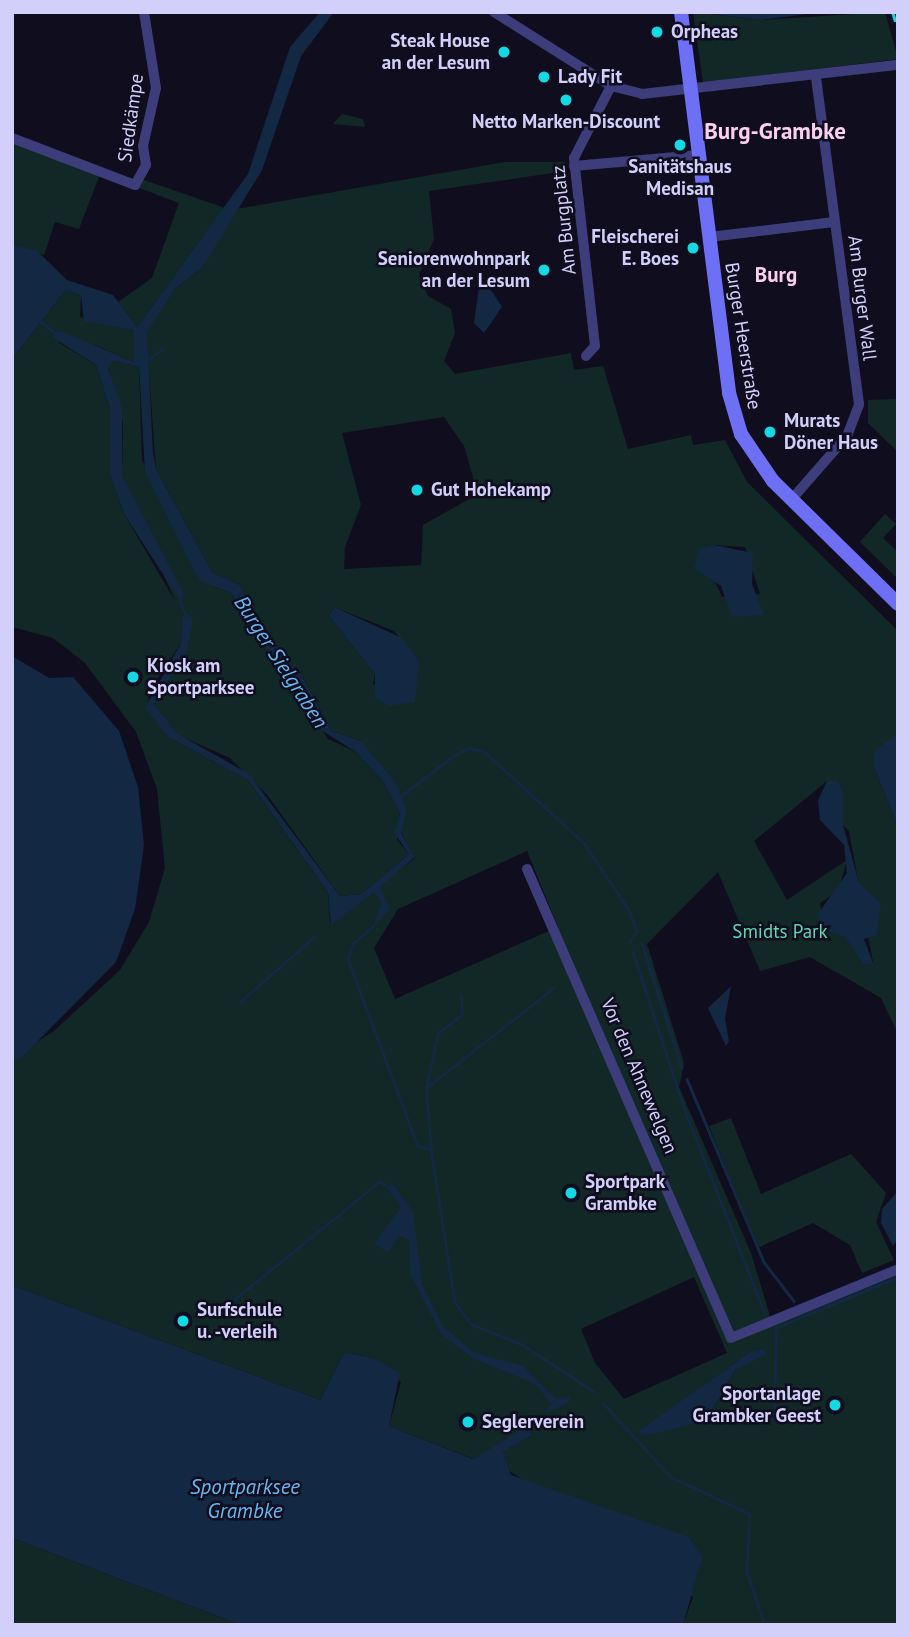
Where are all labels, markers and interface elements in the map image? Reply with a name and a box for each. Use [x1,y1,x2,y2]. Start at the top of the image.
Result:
place label: Orpheas [671,21,738,43]
marker: Orpheas [649,24,665,40]
place label: Steak House an der Lesum [382,30,490,74]
marker: Steak House an der Lesum [496,44,512,60]
place label: Lady Fit [558,66,623,88]
marker: Lady Fit [536,69,552,85]
street label: Siedkämpe [114,72,148,164]
marker: Netto Marken-Discount [558,92,574,108]
place label: Netto Marken-Discount [472,111,660,133]
district label: Burg-Grambke [704,117,846,145]
marker: Sanitätshaus Medisan [672,137,688,153]
place label: Sanitätshaus Medisan [628,156,732,200]
street label: Am Burgplatz [547,164,581,276]
place label: Fleischerei E. Boes [591,226,679,270]
street label: Am Burger Wall [843,234,881,362]
marker: Fleischerei E. Boes [685,240,701,256]
place label: Seniorenwohnpark an der Lesum [378,248,530,292]
street label: Burger Heerstraße [720,261,766,411]
marker: Seniorenwohnpark an der Lesum [536,262,552,278]
district label: Burg [755,262,797,288]
place label: Murats Döner Haus [784,410,878,454]
marker: Murats Döner Haus [762,424,778,440]
place label: Gut Hohekamp [431,479,551,501]
marker: Gut Hohekamp [409,482,425,498]
water label: Burger Sielgraben [229,591,333,733]
place label: Kiosk am Sportparksee [147,655,254,699]
marker: Kiosk am Sportparksee [125,669,141,685]
park label: Smidts Park [732,921,828,943]
street label: Vor den Ahnewelgen [596,995,682,1157]
place label: Sportpark Grambke [585,1171,665,1215]
marker: Sportpark Grambke [563,1185,579,1201]
place label: Surfschule u. -verleih [197,1299,282,1343]
marker: Surfschule u. -verleih [175,1313,191,1329]
place label: Sportanlage Grambker Geest [692,1383,821,1427]
marker: Sportanlage Grambker Geest [827,1397,843,1413]
place label: Seglerverein [482,1411,584,1433]
marker: Seglerverein [460,1414,476,1430]
water label: Sportparksee Grambke [190,1474,300,1524]

